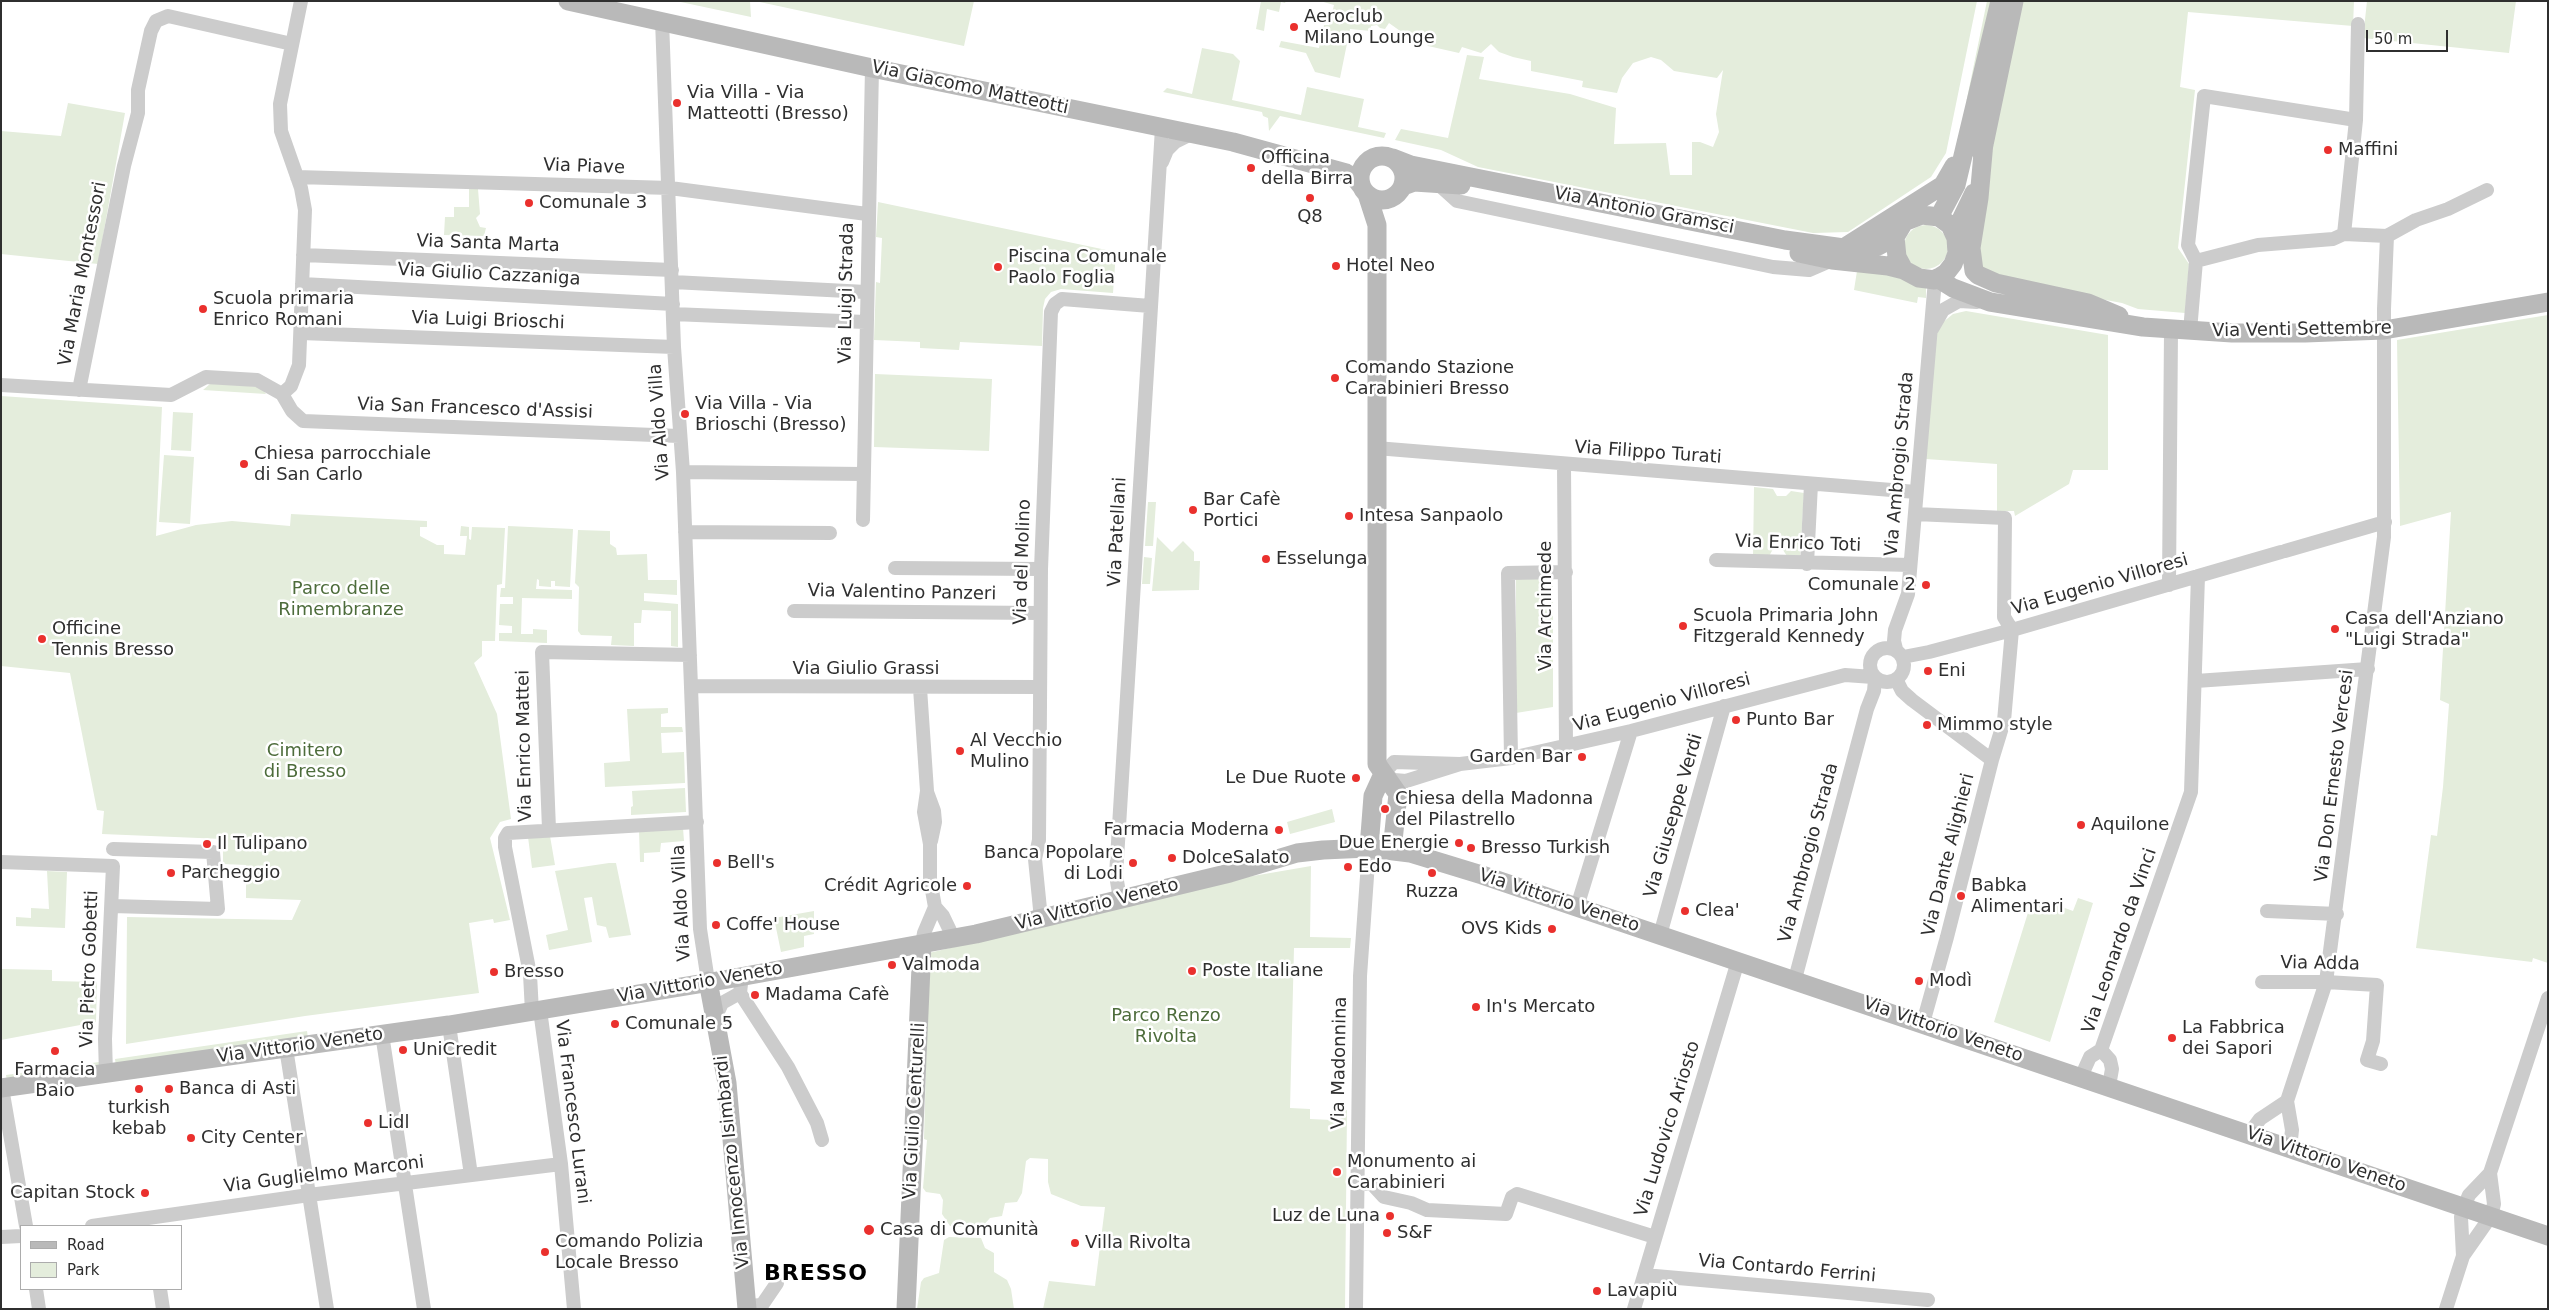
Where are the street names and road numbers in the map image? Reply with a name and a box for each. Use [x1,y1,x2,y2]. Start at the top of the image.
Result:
street label: Via Giacomo Matteotti [870,57,1070,119]
street label: Via Piave [543,155,625,179]
street label: Via Maria Montessori [54,180,112,368]
street label: Via Antonio Gramsci [1552,183,1736,239]
street label: Via Luigi Strada [835,222,859,364]
street label: Via Santa Marta [416,231,560,257]
street label: Via Giulio Cazzaniga [397,259,581,291]
street label: Via Luigi Brioschi [411,308,565,334]
street label: Via Venti Settembre [2212,318,2392,342]
street label: Via Aldo Villa [645,363,675,481]
street label: Via Ambrogio Strada [1881,371,1919,557]
street label: Via San Francesco d'Assisi [357,394,593,424]
street label: Via Filippo Turati [1574,437,1722,469]
street label: Via Patellani [1104,476,1132,588]
street label: Via del Molino [1010,499,1036,625]
street label: Via Enrico Toti [1734,531,1862,557]
street label: Via Archimede [1535,541,1557,671]
street label: Via Eugenio Villoresi [2009,549,2191,621]
street label: Via Valentino Panzeri [807,581,997,605]
street label: Via Giulio Grassi [793,658,939,680]
street label: Via Don Ernesto Vercesi [2311,668,2359,884]
street label: Via Eugenio Villoresi [1571,669,1753,737]
street label: Via Enrico Mattei [513,670,537,822]
street label: Via Giuseppe Verdi [1640,731,1708,901]
street label: Via Ambrogio Strada [1775,761,1843,945]
street label: Via Dante Alighieri [1918,771,1980,939]
street label: Via Aldo Villa [668,844,696,962]
street label: Via Leonardo da Vinci [2078,846,2162,1036]
street label: Via Vittorio Veneto [1476,865,1642,937]
street label: Via Vittorio Veneto [1013,874,1181,936]
street label: Via Pietro Gobetti [76,890,104,1048]
street label: Via Adda [2280,953,2360,975]
street label: Via Vittorio Veneto [616,958,784,1008]
street label: Via Vittorio Veneto [1860,993,2026,1067]
street label: Via Madonnina [1328,996,1352,1130]
street label: Via Francesco Lurani [550,1019,594,1205]
street label: Via Giulio Centurelli [900,1022,930,1200]
street label: Via Vittorio Veneto [216,1024,384,1068]
street label: Via Ludovico Ariosto [1631,1038,1705,1220]
street label: Via Innocenzo Isimbardi [711,1054,755,1270]
street label: Via Vittorio Veneto [2243,1123,2409,1197]
street label: Via Guglielmo Marconi [223,1152,425,1198]
street label: Via Contardo Ferrini [1697,1250,1877,1288]

